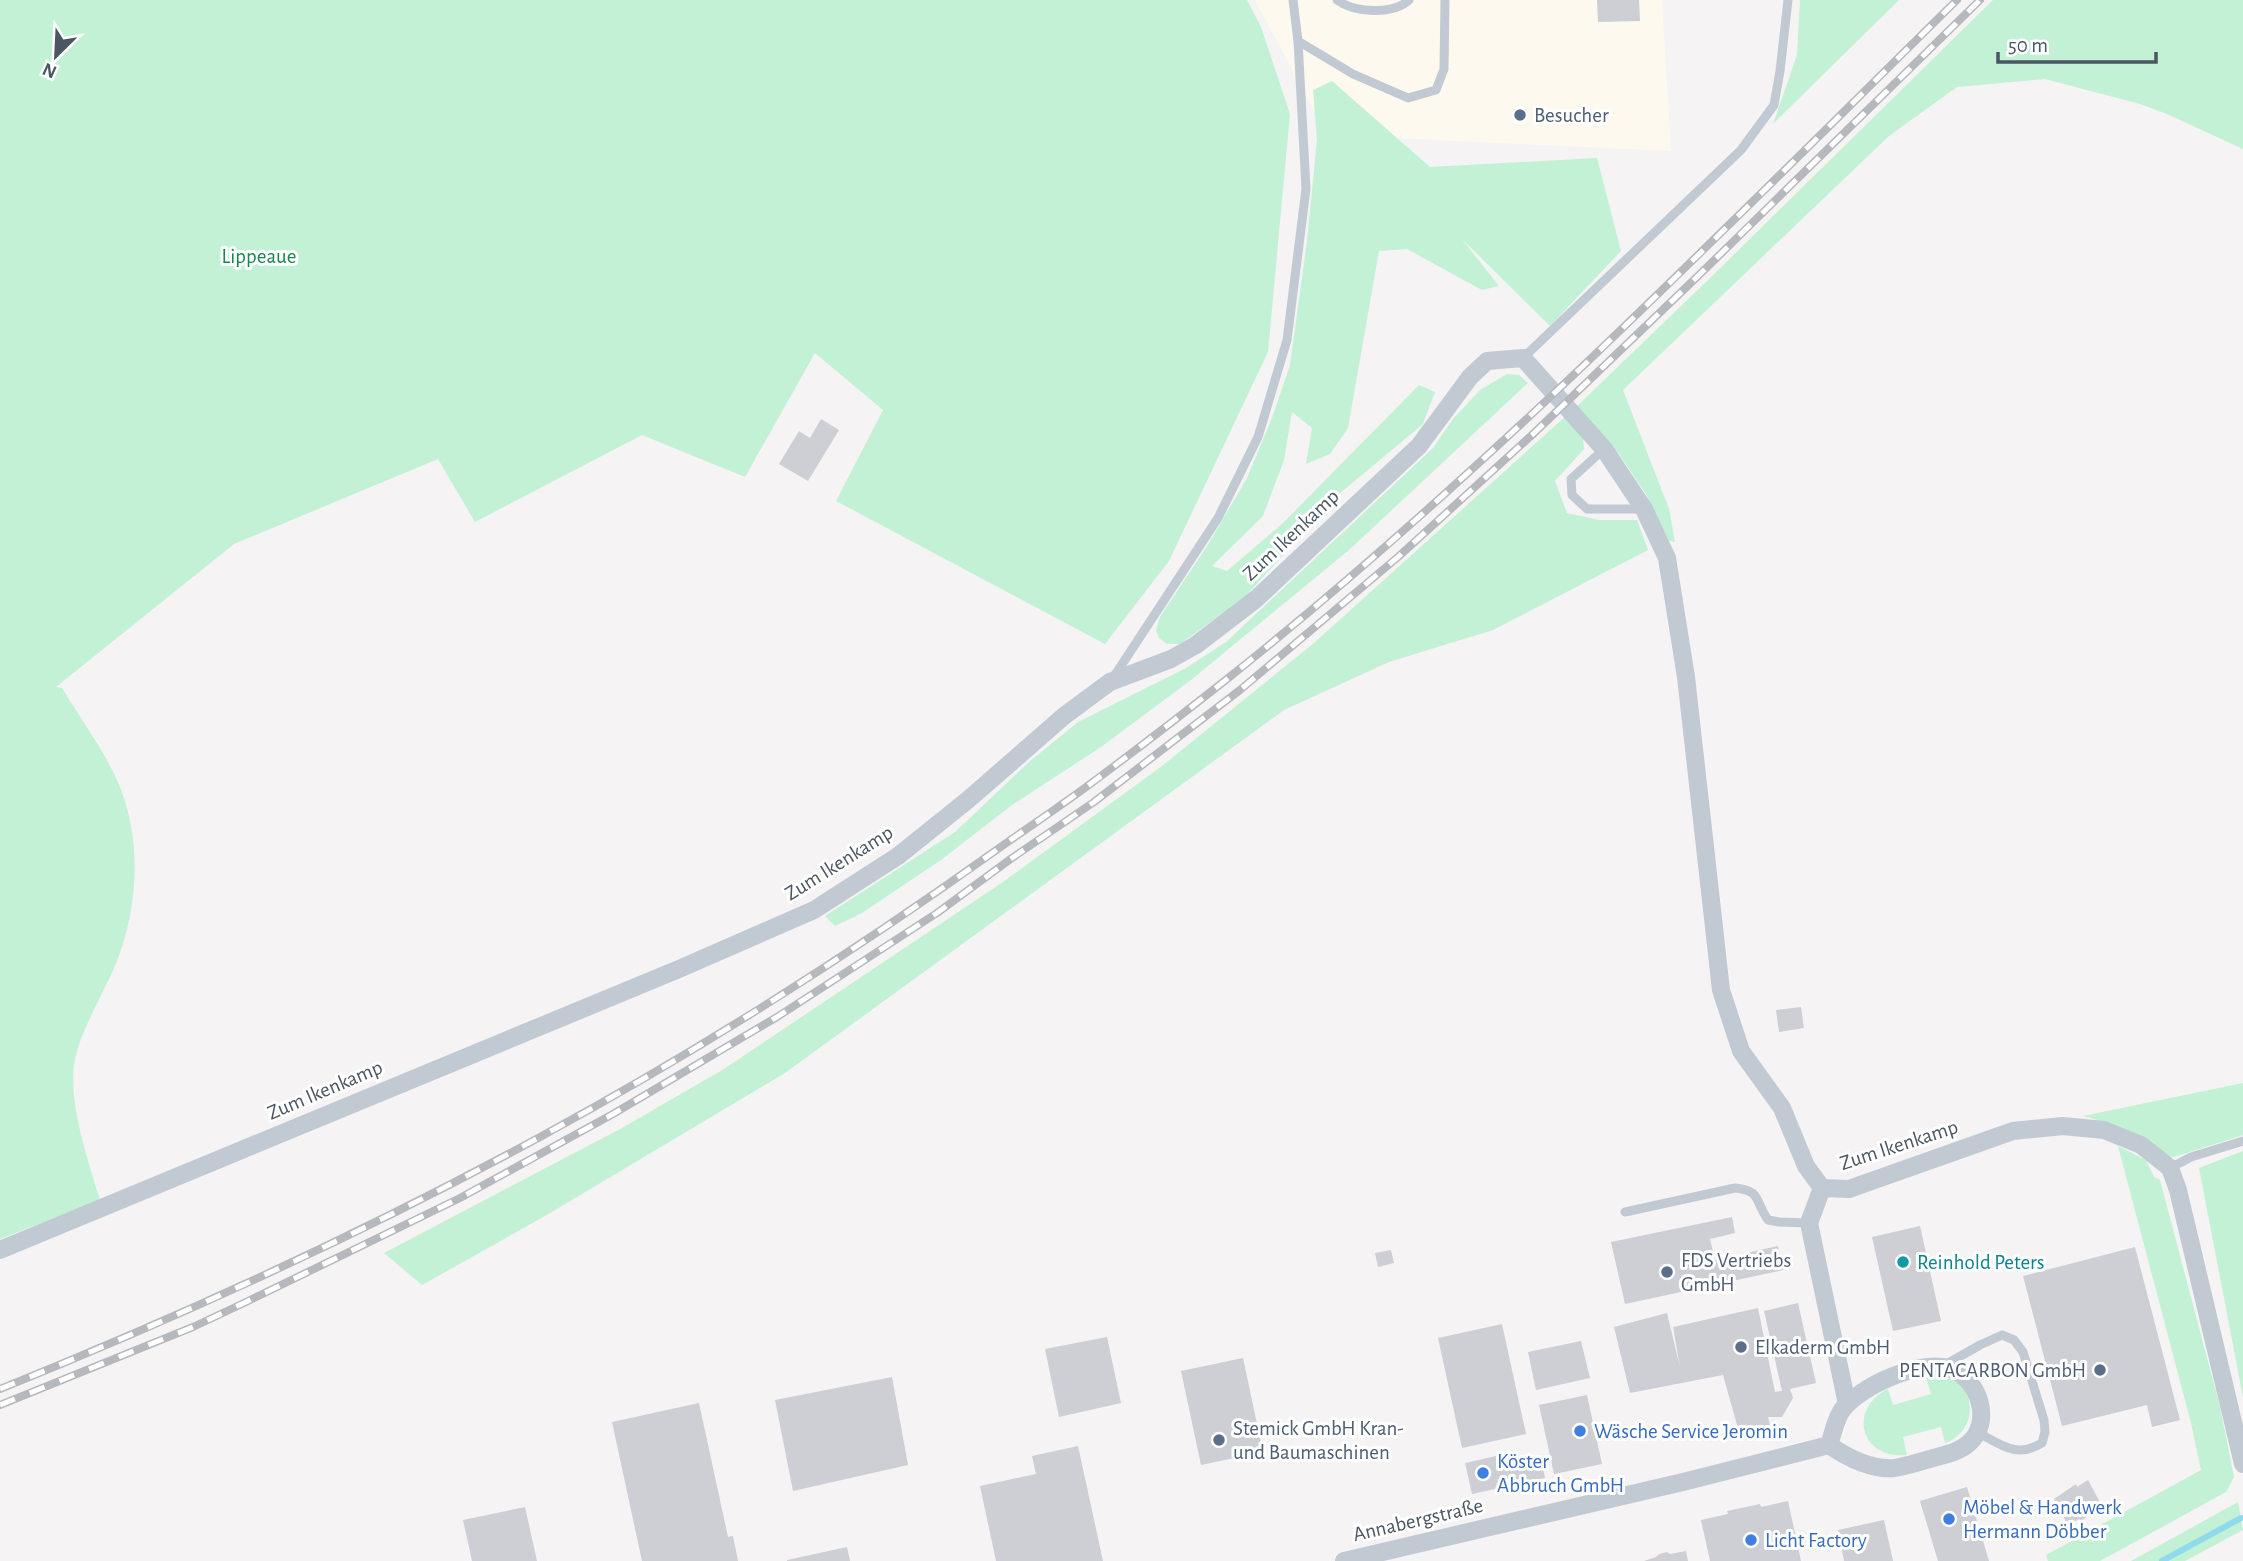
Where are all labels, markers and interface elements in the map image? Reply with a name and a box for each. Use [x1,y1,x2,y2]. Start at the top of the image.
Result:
north arrow [21,21,91,91]
scale bar [1998,21,2156,65]
text: 50 m [2008,35,2048,56]
text: N [40,59,60,82]
place label: Besucher [1534,105,1609,126]
marker: Besucher [1512,107,1528,123]
park label: Lippeaue [222,246,296,267]
street label: Zum Ikenkamp [1239,485,1343,585]
street label: Zum Ikenkamp [781,822,897,904]
street label: Zum Ikenkamp [264,1056,386,1124]
street label: Zum Ikenkamp [1837,1116,1961,1174]
place label: FDS Vertriebs GmbH [1681,1250,1791,1295]
place label: Reinhold Peters [1917,1252,2045,1273]
marker: Reinhold Peters [1895,1254,1911,1270]
marker: FDS Vertriebs GmbH [1659,1264,1675,1280]
place label: Elkaderm GmbH [1755,1337,1890,1358]
marker: Elkaderm GmbH [1733,1339,1749,1355]
place label: PENTACARBON GmbH [1899,1360,2086,1381]
marker: PENTACARBON GmbH [2092,1362,2108,1378]
place label: Stemick GmbH Kran- und Baumaschinen [1233,1418,1404,1463]
place label: Wäsche Service Jeromin [1594,1421,1788,1442]
marker: Wäsche Service Jeromin [1572,1423,1588,1439]
marker: Stemick GmbH Kran- und Baumaschinen [1211,1432,1227,1448]
place label: Köster Abbruch GmbH [1497,1451,1624,1496]
marker: Köster Abbruch GmbH [1475,1465,1491,1481]
street label: Annabergstraße [1351,1495,1485,1545]
place label: Möbel & Handwerk Hermann Döbber [1963,1497,2122,1542]
marker: Möbel & Handwerk Hermann Döbber [1941,1511,1957,1527]
place label: Licht Factory [1765,1530,1867,1551]
marker: Licht Factory [1743,1532,1759,1548]

